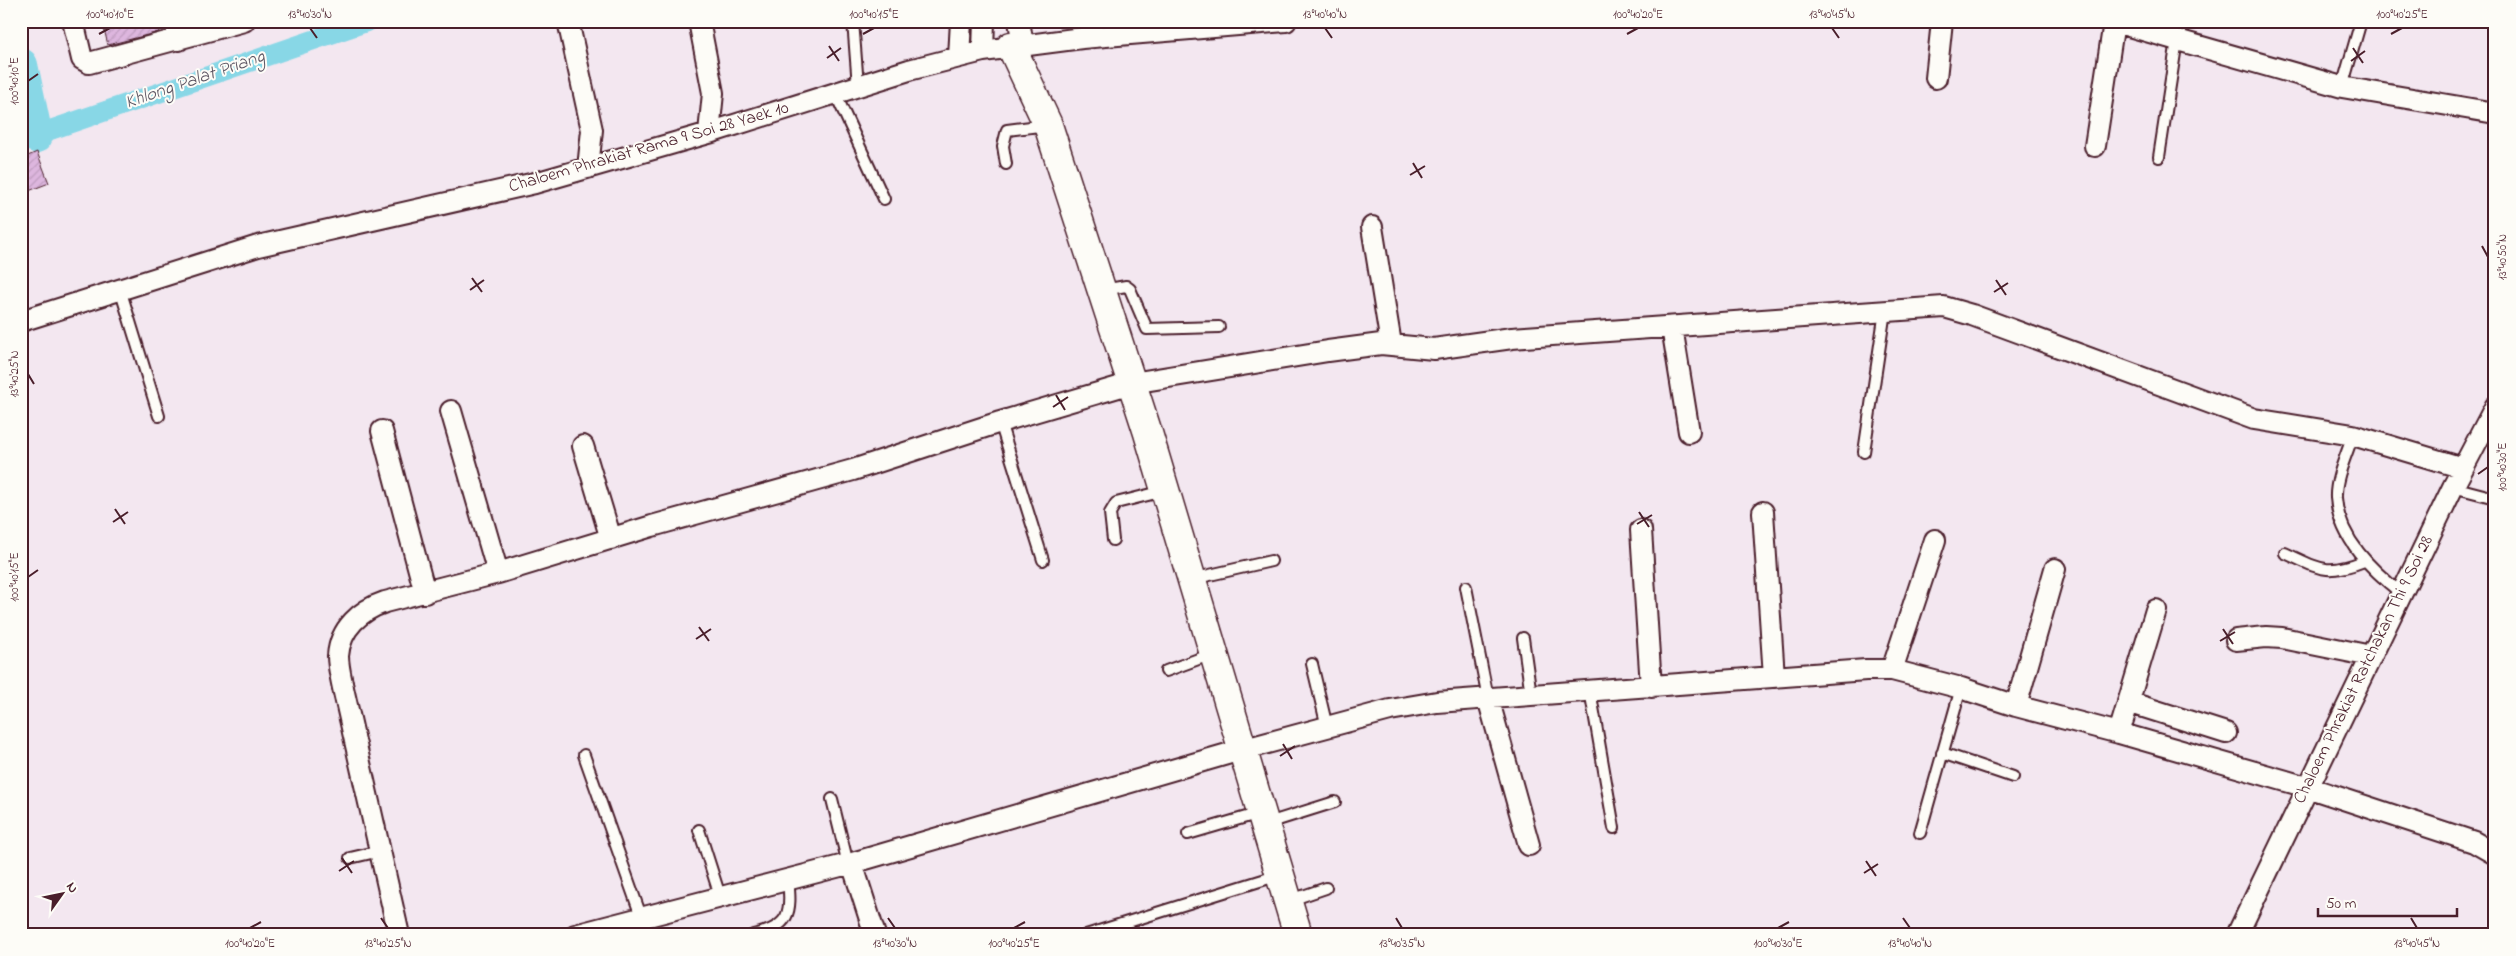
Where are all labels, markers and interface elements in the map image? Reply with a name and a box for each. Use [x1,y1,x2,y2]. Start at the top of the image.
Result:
text: 100°40'10"E [86,6,134,24]
text: 13°40'30"N [288,6,332,24]
text: 100°40'15"E [849,6,899,24]
text: 13°40'40"N [1303,6,1347,24]
text: 100°40'20"E [1613,6,1663,24]
text: 13°40'45"N [1809,6,1855,24]
text: 100°40'25"E [2376,6,2428,24]
water label: Khlong Palat Priang [122,43,269,117]
text: 100°40'10"E [6,57,24,105]
street label: Chaloem Phrakiat Rama 9 Soi 28 Yaek 10 [506,95,792,200]
text: 13°40'50"N [2494,234,2512,280]
text: 13°40'25"N [6,350,24,398]
text: 100°40'30"E [2494,442,2512,492]
street label: Chaloem Phrakiat Ratchakan Thi 9 Soi 28 [2288,531,2441,808]
text: 100°40'15"E [6,552,24,602]
north arrow [38,868,88,918]
text: N [60,878,83,897]
scale bar [2318,886,2457,918]
text: 50 m [2326,893,2357,915]
text: 100°40'20"E [225,935,275,953]
text: 13°40'25"N [364,935,412,953]
text: 13°40'30"N [873,935,917,953]
text: 100°40'25"E [988,935,1040,953]
text: 13°40'35"N [1379,935,1425,953]
text: 100°40'30"E [1753,935,1803,953]
text: 13°40'40"N [1888,935,1932,953]
text: 13°40'45"N [2394,935,2440,953]

